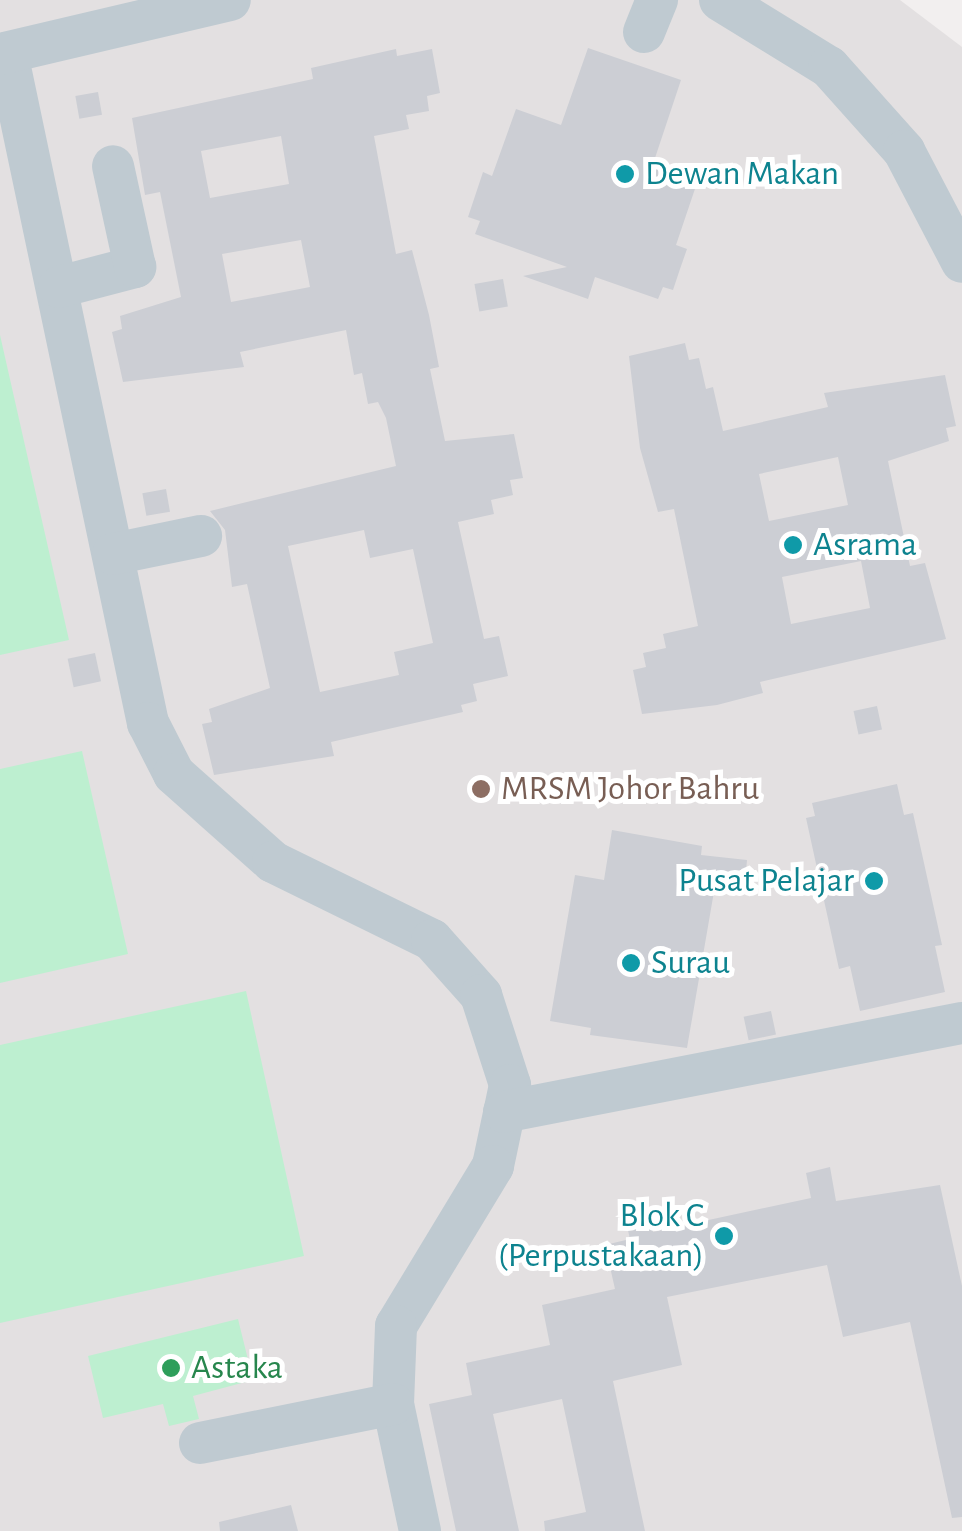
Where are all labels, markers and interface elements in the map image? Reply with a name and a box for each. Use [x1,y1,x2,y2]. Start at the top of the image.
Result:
place label: Dewan Makan [645,153,839,195]
marker: Dewan Makan [614,163,636,185]
place label: Asrama [813,524,917,566]
marker: Asrama [782,534,804,556]
place label: MRSM Johor Bahru [501,768,759,810]
marker: MRSM Johor Bahru [470,778,492,800]
place label: Pusat Pelajar [678,860,854,902]
marker: Pusat Pelajar [863,870,885,892]
place label: Surau [651,942,730,984]
marker: Surau [620,952,642,974]
place label: Blok C (Perpustakaan) [498,1195,704,1277]
marker: Blok C (Perpustakaan) [713,1225,735,1247]
place label: Astaka [191,1347,283,1389]
marker: Astaka [160,1357,182,1379]

